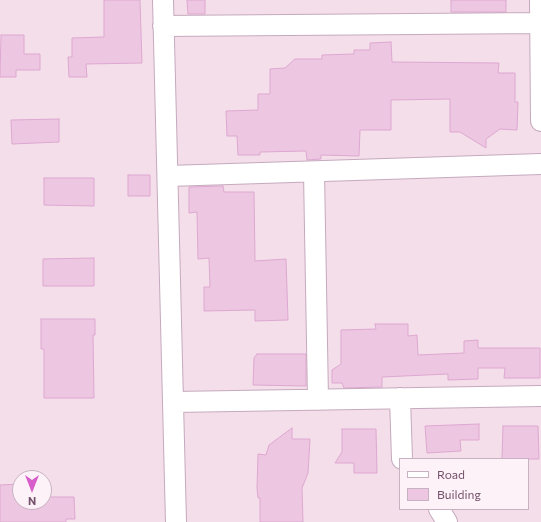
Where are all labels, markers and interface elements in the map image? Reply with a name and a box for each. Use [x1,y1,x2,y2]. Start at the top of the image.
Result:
legend [399,458,529,510]
text: Road [437,467,465,481]
north arrow [12,470,52,510]
text: Building [437,487,481,501]
text: N [28,495,36,508]

